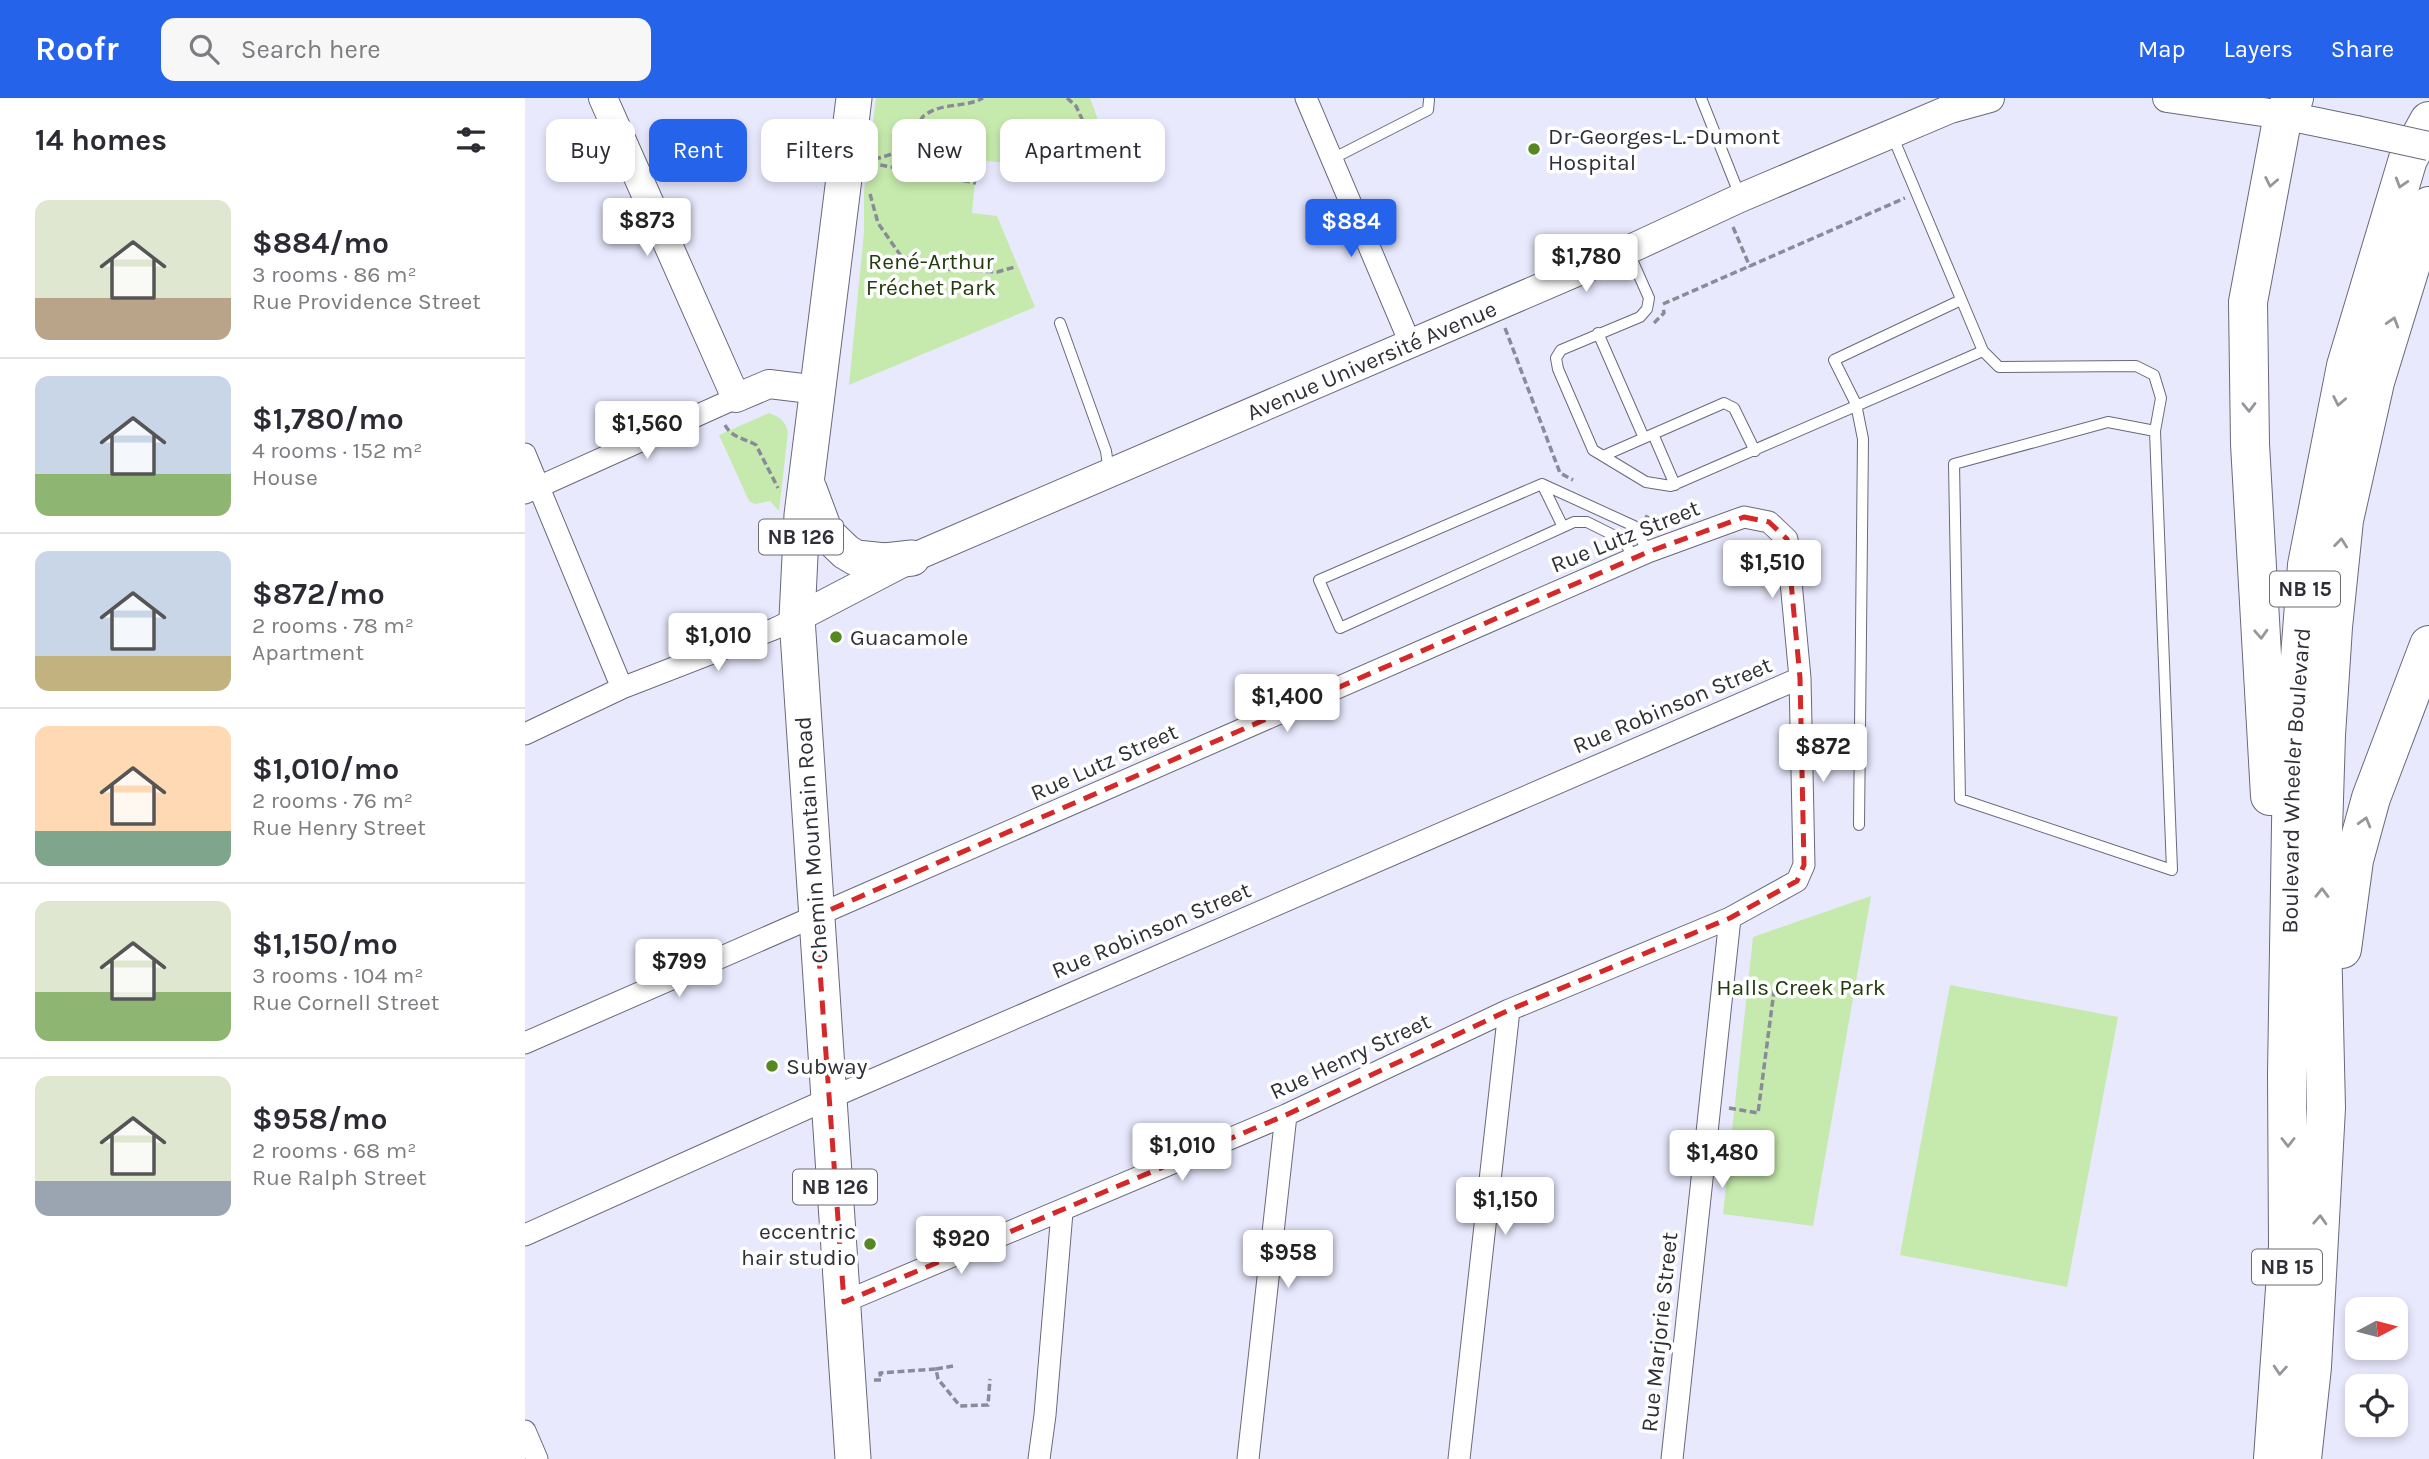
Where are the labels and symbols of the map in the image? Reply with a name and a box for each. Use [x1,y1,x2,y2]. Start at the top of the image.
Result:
place label: Dr-Georges-L.-Dumont Hospital [1548,123,1780,176]
marker: Dr-Georges-L.-Dumont Hospital [1526,141,1542,157]
one-way arrow [2264,176,2279,188]
one-way arrow [2395,176,2410,188]
pin: $873 [606,198,688,258]
pin: $884 [1310,200,1392,259]
pin: $1,780 [1529,234,1643,294]
park label: René-Arthur Fréchet Park [866,248,996,301]
street label: Avenue Université Avenue [1243,295,1501,426]
one-way arrow [2385,317,2400,329]
one-way arrow [2333,395,2348,407]
pin: $1,560 [590,402,704,461]
one-way arrow [2241,402,2257,413]
street label: Rue Lutz Street [1547,494,1704,579]
road number: NB 126 [759,520,843,555]
one-way arrow [2334,538,2349,549]
pin: $1,510 [1715,540,1829,600]
road number: NB 15 [2270,572,2340,606]
pin: $1,010 [661,614,775,673]
place label: Guacamole [850,624,968,651]
street label: Boulevard Wheeler Boulevard [2276,627,2316,934]
marker: Guacamole [828,629,844,645]
one-way arrow [2253,629,2268,640]
street label: Rue Robinson Street [1569,651,1776,760]
pin: $1,400 [1230,674,1344,734]
street label: Chemin Mountain Road [789,715,834,965]
street label: Rue Lutz Street [1026,718,1182,807]
pin: $872 [1782,724,1864,784]
one-way arrow [2356,816,2371,828]
street label: Rue Robinson Street [1048,876,1255,985]
one-way arrow [2314,887,2329,898]
pin: $799 [638,940,720,999]
park label: Halls Creek Park [1716,974,1886,1001]
street label: Rue Henry Street [1266,1007,1435,1105]
place label: Subway [786,1053,868,1080]
marker: Subway [764,1058,780,1074]
pin: $1,010 [1125,1124,1239,1183]
pin: $1,480 [1665,1130,1779,1190]
one-way arrow [2280,1138,2296,1148]
road number: NB 126 [793,1170,877,1204]
pin: $1,150 [1448,1178,1562,1237]
one-way arrow [2312,1214,2327,1225]
pin: $920 [920,1216,1002,1276]
place label: eccentric hair studio [741,1218,856,1271]
pin: $958 [1247,1230,1329,1290]
street label: Rue Marjorie Street [1636,1230,1683,1433]
marker: eccentric hair studio [862,1236,878,1252]
road number: NB 15 [2252,1250,2322,1284]
north arrow [2345,1297,2408,1360]
one-way arrow [2273,1364,2288,1375]

